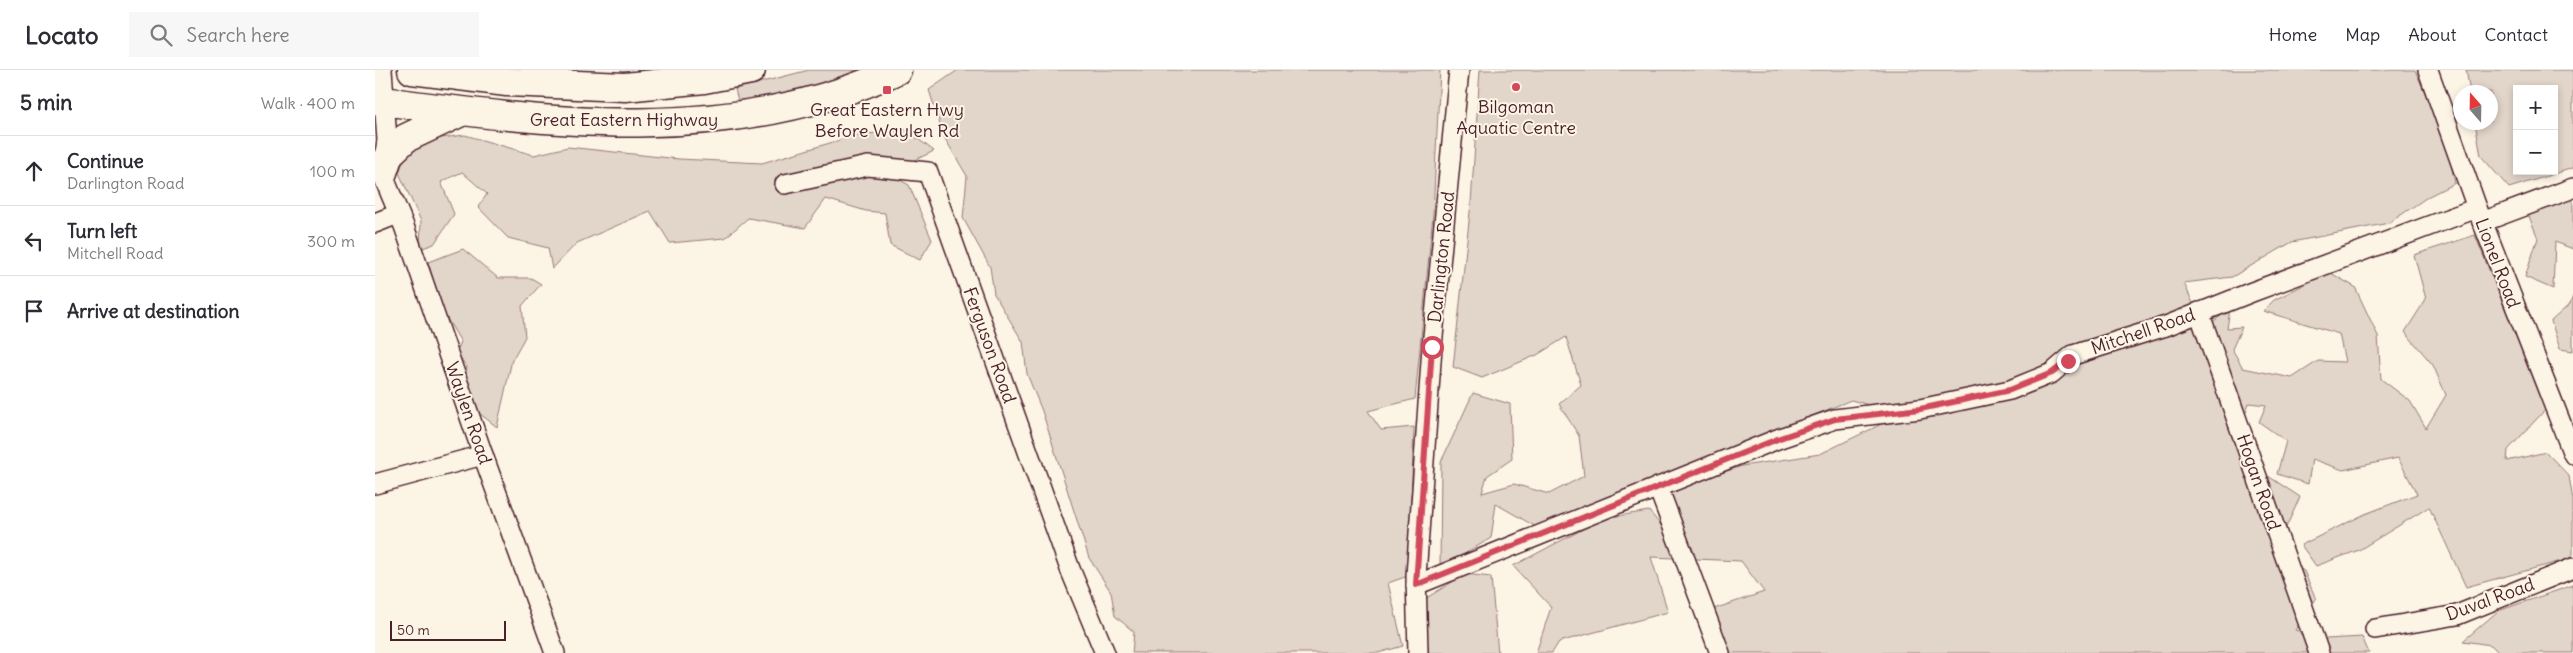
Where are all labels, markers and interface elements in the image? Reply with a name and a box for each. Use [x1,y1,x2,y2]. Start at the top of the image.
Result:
search box [129,12,479,57]
text: Locato [25,20,99,50]
icon: search [147,21,175,49]
text: Search here [187,23,290,47]
text: Home [2269,23,2317,46]
text: Map [2345,23,2380,46]
text: About [2408,23,2456,46]
text: Contact [2484,23,2548,46]
marker: Bilgoman Aquatic Centre [1510,81,1522,93]
marker: Great Eastern Hwy Before Waylen Rd [881,84,893,96]
north arrow [2453,85,2498,130]
map controls [2513,85,2558,175]
button: + [2513,85,2558,130]
text: 5 min [20,89,72,116]
text: Walk · 400 m [261,93,355,113]
place label: Bilgoman Aquatic Centre [1456,95,1576,139]
place label: Great Eastern Hwy Before Waylen Rd [810,98,964,142]
street label: Great Eastern Highway [530,108,718,131]
button: − [2513,130,2558,175]
text: Continue [67,149,144,173]
icon: ahead [20,157,48,185]
text: 100 m [310,161,355,181]
text: Darlington Road [67,173,184,193]
street label: Darlington Road [1423,190,1459,324]
street label: Lionel Road [2470,215,2526,312]
text: Turn left [67,219,137,243]
icon: left [20,227,48,255]
text: 300 m [307,231,355,251]
text: Mitchell Road [67,243,163,263]
street label: Ferguson Road [958,284,1022,407]
icon: arrive [20,297,48,325]
text: Arrive at destination [67,299,240,323]
street label: Mitchell Road [2088,302,2198,360]
route start [1421,336,1444,359]
route end [2057,350,2080,373]
street label: Waylen Road [441,359,497,468]
street label: Hogan Road [2232,431,2286,534]
street label: Duval Road [2443,572,2538,626]
scale bar [390,618,506,641]
text: 50 m [397,621,430,639]

